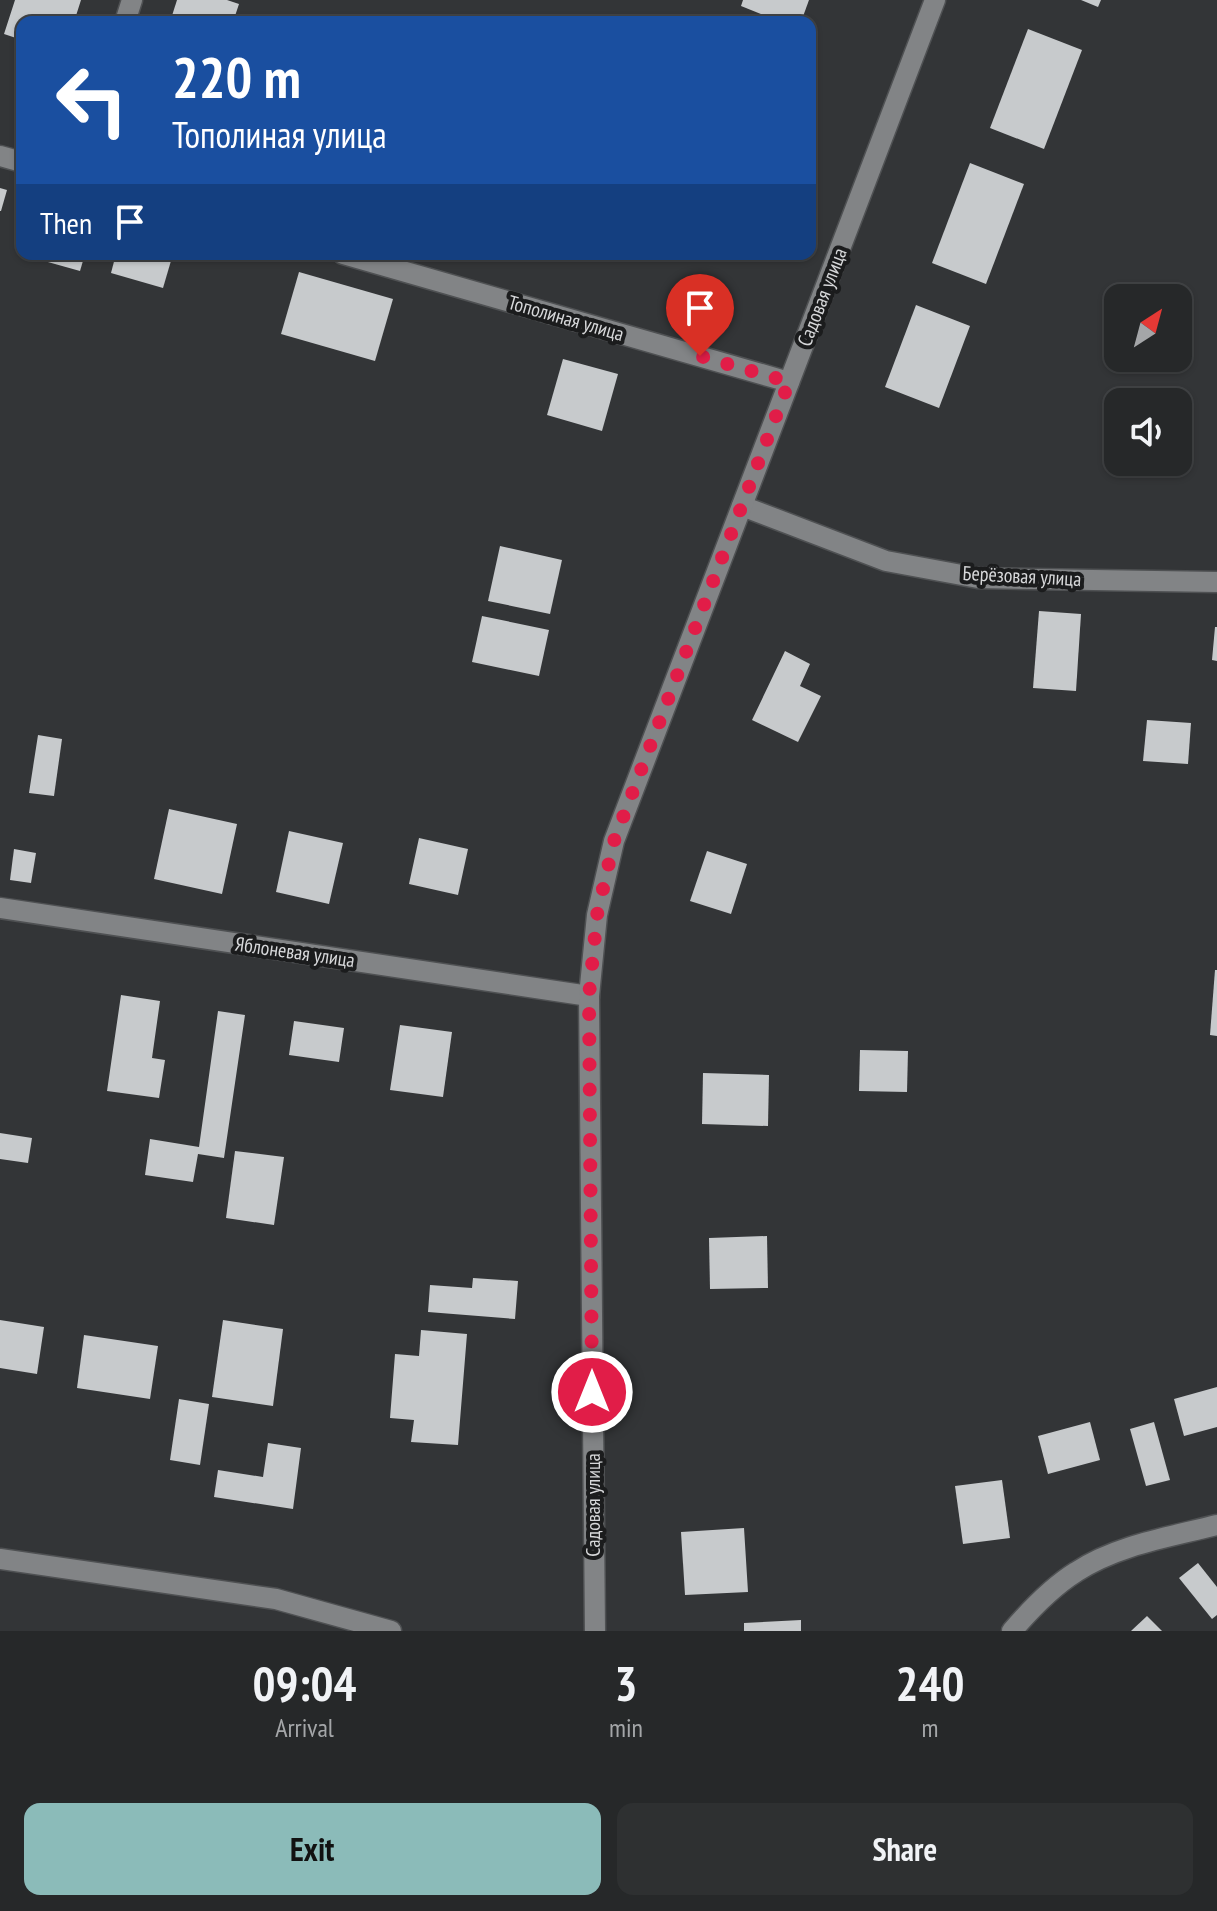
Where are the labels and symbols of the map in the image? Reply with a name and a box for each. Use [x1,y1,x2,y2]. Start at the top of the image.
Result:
street label: Садовая улица [791,244,853,350]
pin [666,274,734,356]
north arrow [1104,284,1192,372]
street label: Тополиная улица [505,289,627,347]
street label: Берёзовая улица [962,560,1082,592]
street label: Яблоневая улица [234,931,356,973]
position arrow [550,1350,634,1434]
street label: Садовая улица [580,1453,606,1557]

